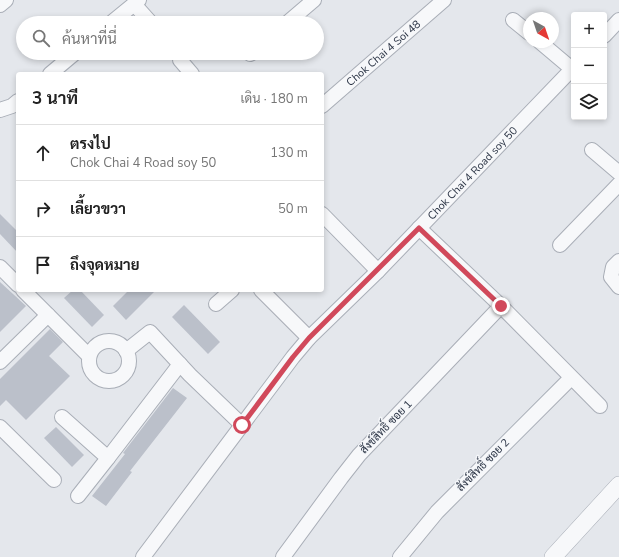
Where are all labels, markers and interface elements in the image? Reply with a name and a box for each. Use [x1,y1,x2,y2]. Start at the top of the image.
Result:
north arrow [523,12,559,48]
map controls [571,12,607,120]
button: + [571,12,607,48]
search box [16,16,324,60]
street label: Chok Chai 4 Soi 48 [343,16,424,89]
icon: search [30,27,52,49]
text: ค้นหาที่นี่ [62,29,117,49]
button: − [571,48,607,84]
button: layers [571,84,607,120]
text: 3 นาที [32,87,78,110]
text: เดิน · 180 m [240,90,308,108]
street label: Chok Chai 4 Road soy 50 [424,123,521,223]
text: ตรงไป [70,134,111,154]
icon: ahead [32,142,54,164]
text: 130 m [270,144,308,162]
text: Chok Chai 4 Road soy 50 [70,154,216,172]
icon: right [32,198,54,220]
text: เลี้ยวขวา [70,199,126,219]
text: 50 m [278,200,308,218]
icon: arrive [32,254,54,276]
text: ถึงจุดหมาย [70,255,140,275]
route end [492,297,510,315]
street label: สังข์สิทธิ์ ซอย 1 [353,394,415,457]
route start [233,416,251,434]
street label: สังข์สิทธิ์ ซอย 2 [450,432,513,495]

